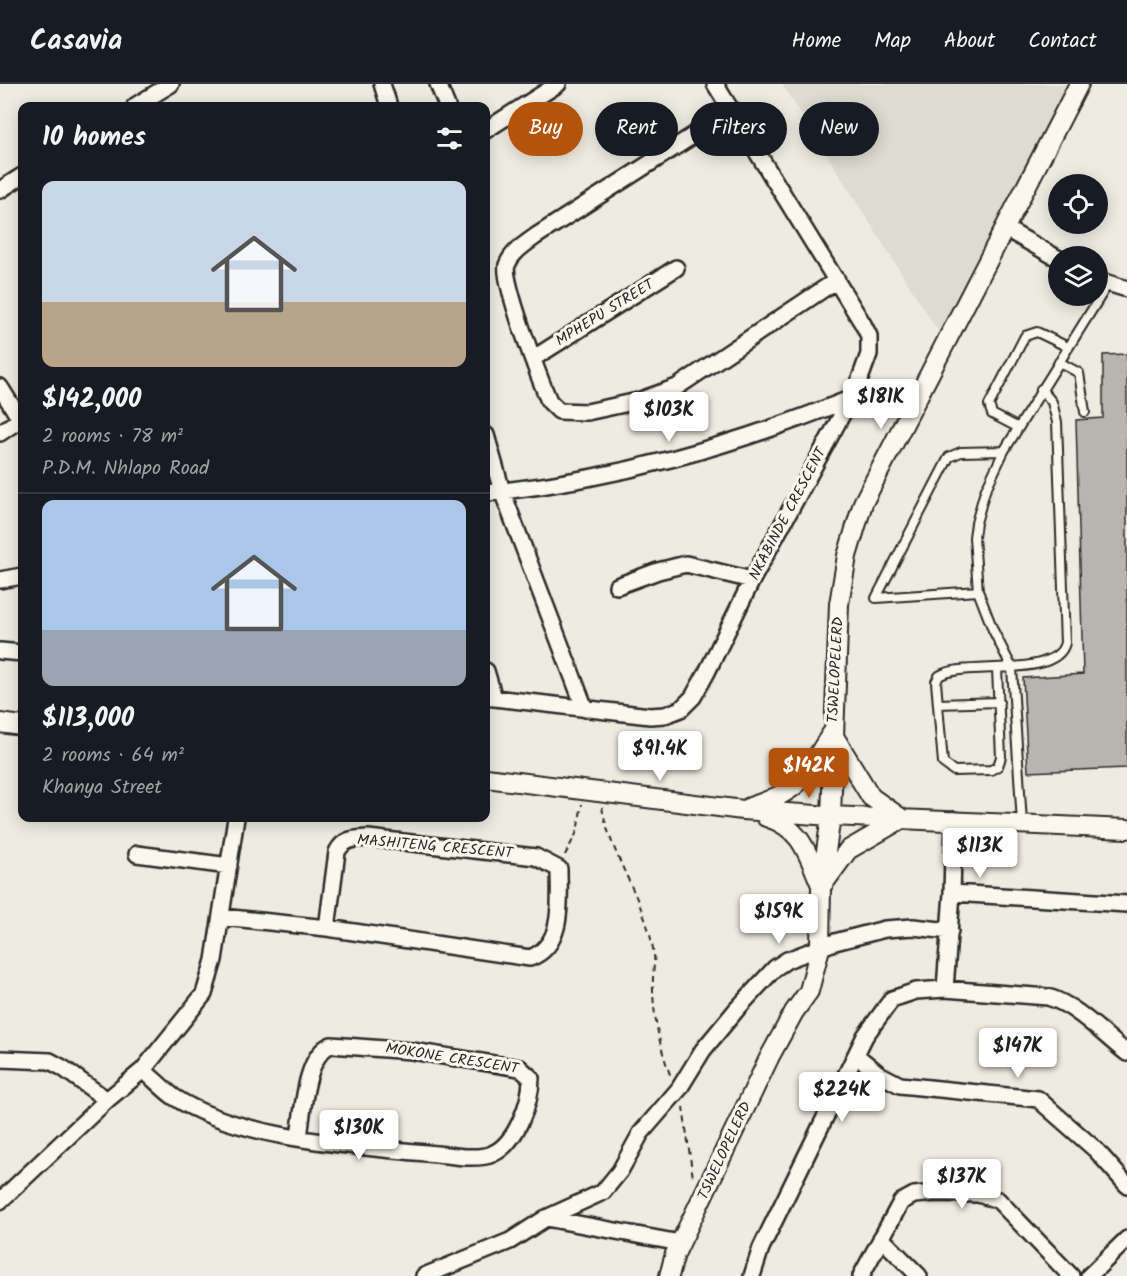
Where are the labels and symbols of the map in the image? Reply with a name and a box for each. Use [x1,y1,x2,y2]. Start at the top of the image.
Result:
street label: MPHEPU STREET [551,272,661,353]
pin: $181K [839,379,923,430]
pin: $103K [627,392,711,443]
street label: NKABINDE CRESCENT [743,442,834,585]
street label: TSWELOPELERD [821,616,851,724]
pin: $91.4K [611,731,709,782]
pin: $142K [767,748,851,799]
street label: MASHITENG CRESCENT [356,828,516,866]
pin: $113K [938,828,1022,879]
pin: $159K [737,894,821,945]
pin: $147K [976,1028,1060,1079]
street label: MOKONE CRESCENT [384,1037,522,1082]
pin: $224K [800,1072,884,1123]
street label: TSWELOPELERD [692,1098,758,1204]
pin: $130K [317,1110,401,1161]
pin: $137K [920,1159,1004,1210]

